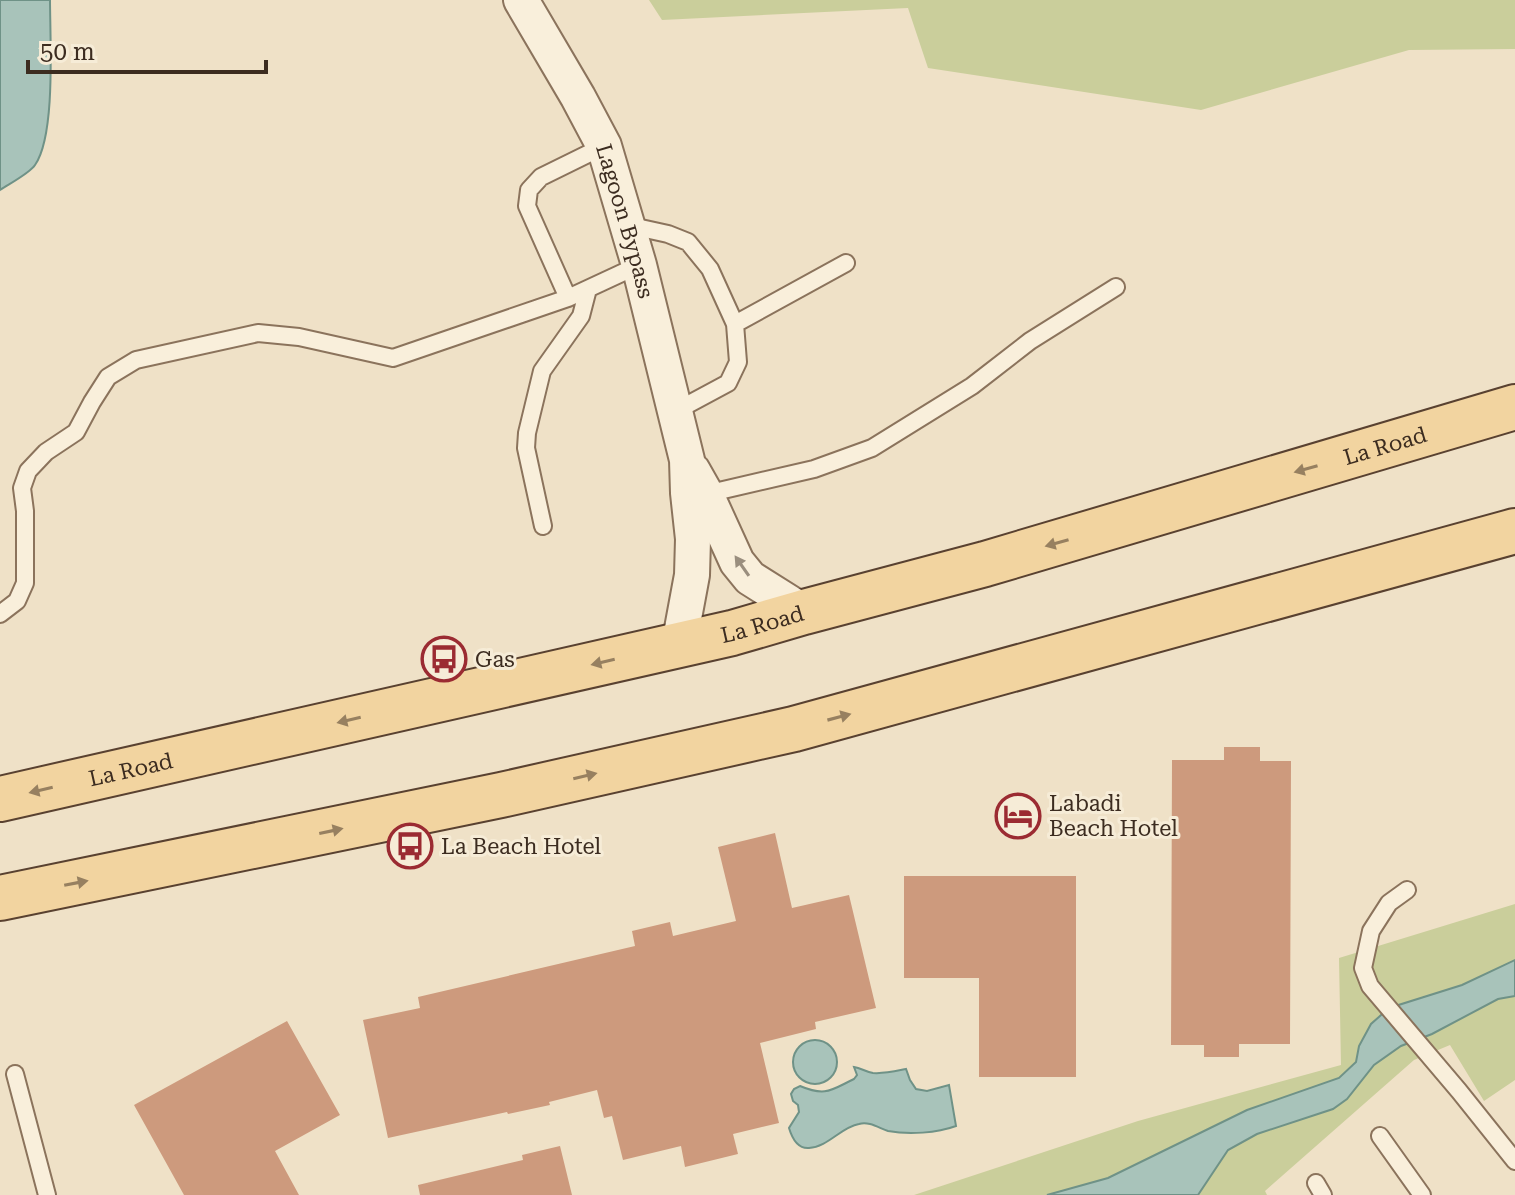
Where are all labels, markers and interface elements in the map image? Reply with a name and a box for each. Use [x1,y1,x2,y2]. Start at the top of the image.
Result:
scale bar [28,24,266,74]
text: 50 m [40,38,95,66]
street label: Lagoon Bypass [592,141,659,301]
street label: La Road [1340,421,1429,470]
one-way arrow [1294,463,1318,476]
one-way arrow [1044,537,1068,550]
one-way arrow [735,556,750,577]
street label: La Road [718,600,807,648]
bus stop icon: Gas [420,635,468,683]
place label: Gas [475,647,515,672]
one-way arrow [590,657,615,669]
one-way arrow [827,710,851,723]
one-way arrow [337,714,362,727]
street label: La Road [86,748,175,791]
one-way arrow [573,769,598,782]
one-way arrow [29,784,54,796]
place label: Labadi Beach Hotel [1049,791,1178,841]
hotel icon: Labadi Beach Hotel [994,792,1042,840]
bus stop icon: La Beach Hotel [386,822,434,870]
one-way arrow [319,824,344,837]
place label: La Beach Hotel [441,834,601,859]
one-way arrow [64,876,89,889]

